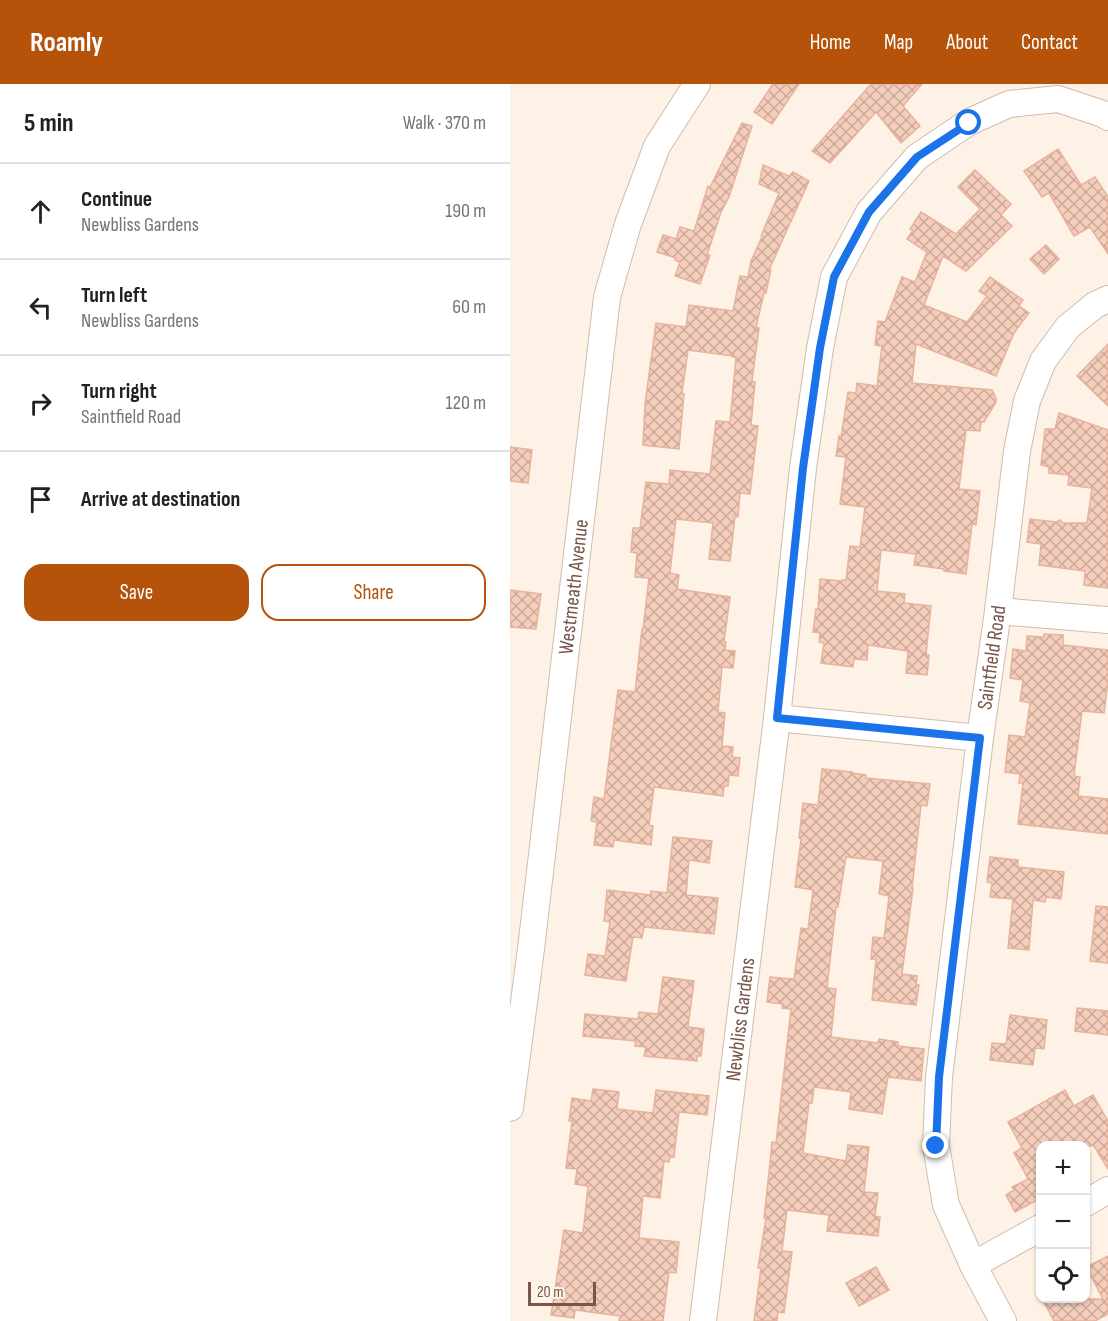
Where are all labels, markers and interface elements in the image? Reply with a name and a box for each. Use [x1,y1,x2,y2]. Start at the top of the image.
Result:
text: Roamly [30,26,103,59]
text: Home [810,30,851,55]
text: Map [884,30,913,55]
text: About [946,30,988,55]
text: Contact [1021,30,1078,55]
text: 5 min [24,108,74,139]
route start [955,109,981,135]
text: Walk · 370 m [403,111,486,135]
text: Continue [81,186,152,213]
icon: ahead [24,195,57,228]
text: 190 m [445,199,486,223]
text: Newbliss Gardens [81,213,199,237]
text: Turn left [81,282,147,309]
icon: left [24,291,57,324]
text: 60 m [452,295,486,319]
text: Newbliss Gardens [81,309,199,333]
text: Turn right [81,378,157,405]
icon: right [24,387,57,420]
text: 120 m [446,391,486,415]
text: Saintfield Road [81,405,181,429]
icon: arrive [24,483,57,516]
text: Arrive at destination [81,486,240,513]
street label: Westmeath Avenue [553,518,594,656]
button: Save [24,564,249,621]
button: Share [261,564,486,621]
street label: Saintfield Road [972,604,1012,711]
street label: Newbliss Gardens [721,956,760,1082]
route end [922,1132,948,1158]
map controls [1036,1141,1090,1303]
button: + [1036,1141,1090,1195]
button: − [1036,1195,1090,1249]
button: locate [1036,1249,1090,1303]
scale bar [528,1279,596,1306]
text: 20 m [537,1283,564,1302]

